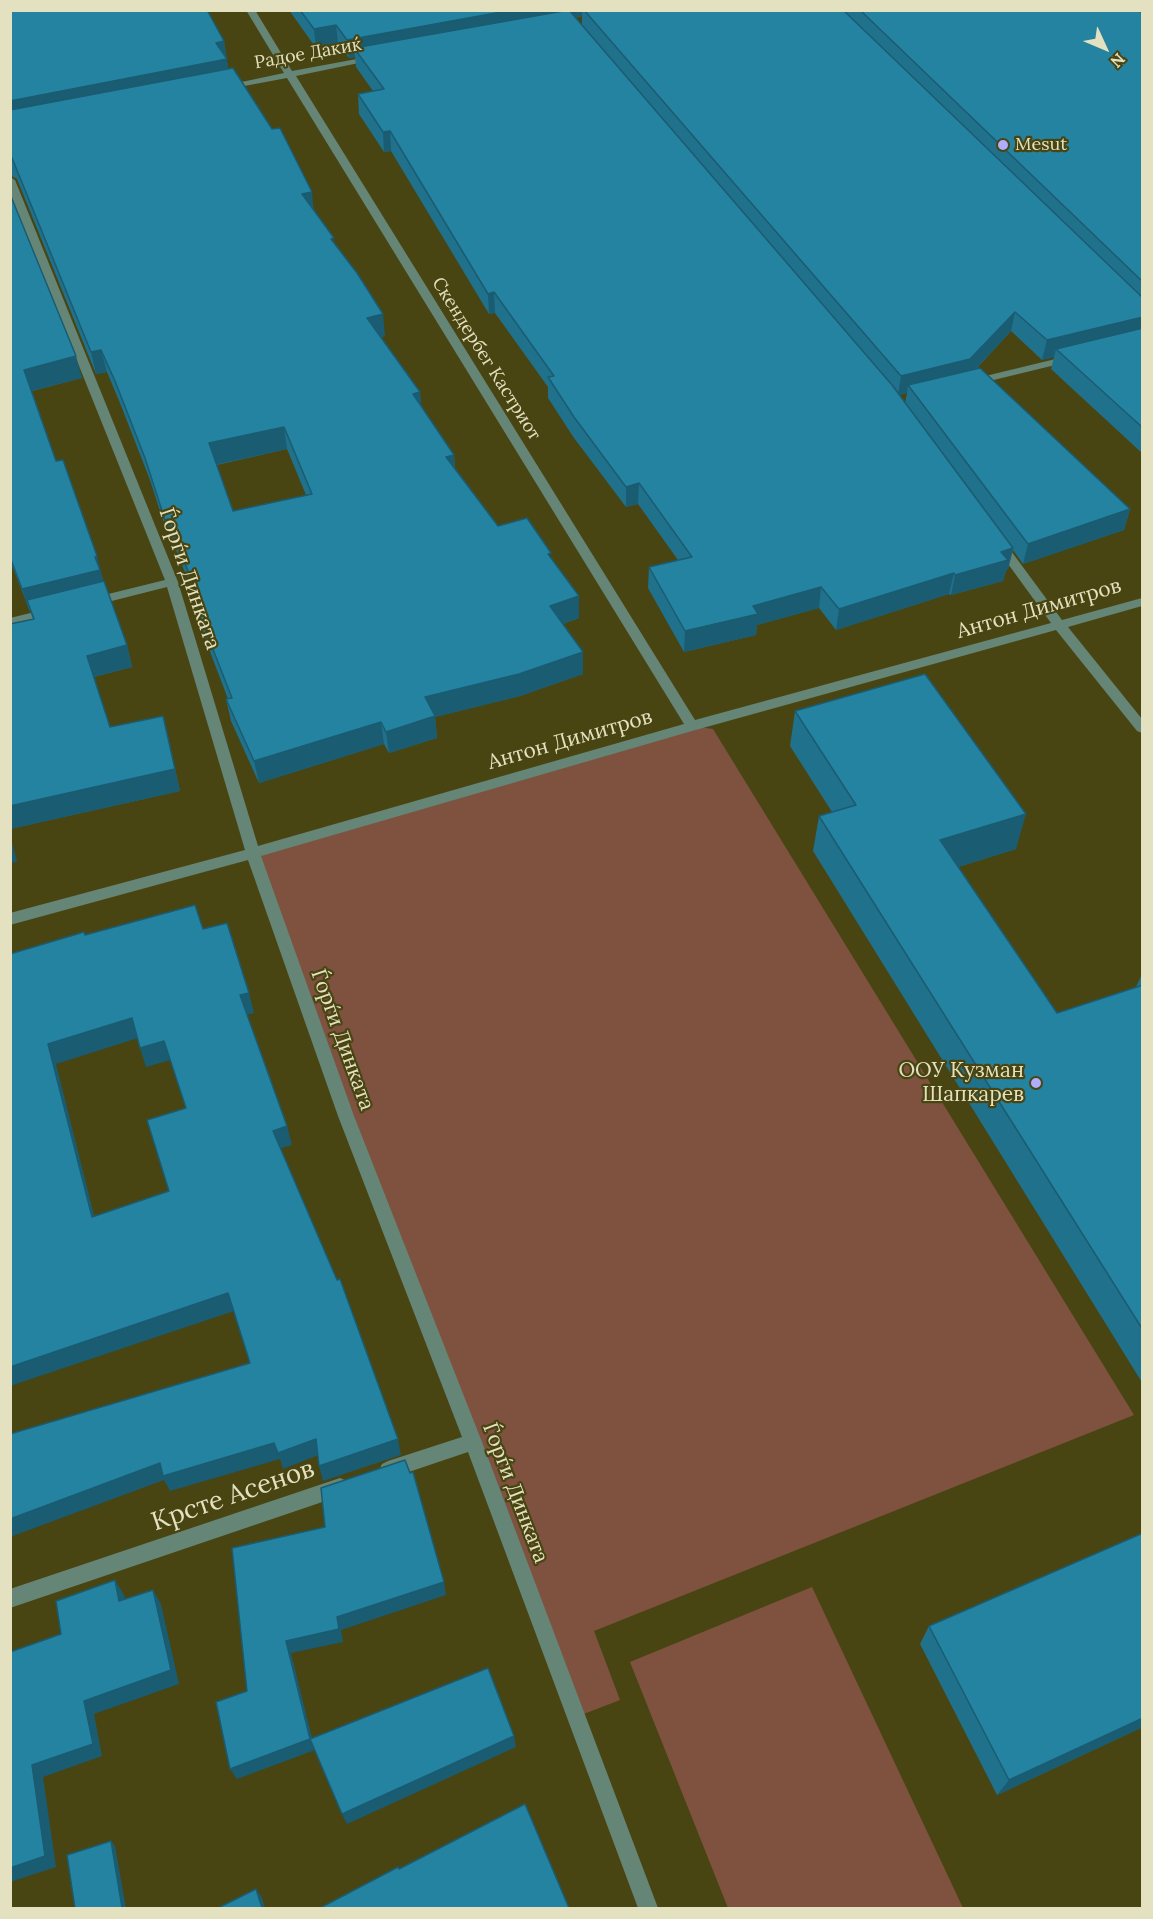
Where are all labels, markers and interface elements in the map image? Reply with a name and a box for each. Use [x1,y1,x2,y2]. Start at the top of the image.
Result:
north arrow [1075,18,1135,78]
street label: Радое Дакиќ [253,34,363,74]
text: N [1106,49,1129,72]
place label: Mesut [1015,134,1067,156]
marker: Mesut [996,138,1010,152]
street label: Скендербег Кастриот [427,274,545,444]
street label: Ѓорѓи Динката [153,505,225,653]
street label: Антон Димитров [954,573,1124,645]
street label: Антон Димитров [485,704,655,776]
street label: Ѓорѓи Динката [305,966,379,1114]
place label: ООУ Кузман Шапкарев [898,1058,1024,1108]
marker: ООУ Кузман Шапкарев [1029,1076,1043,1090]
street label: Ѓорѓи Динката [477,1419,553,1567]
street label: Крсте Асенов [148,1454,318,1538]

